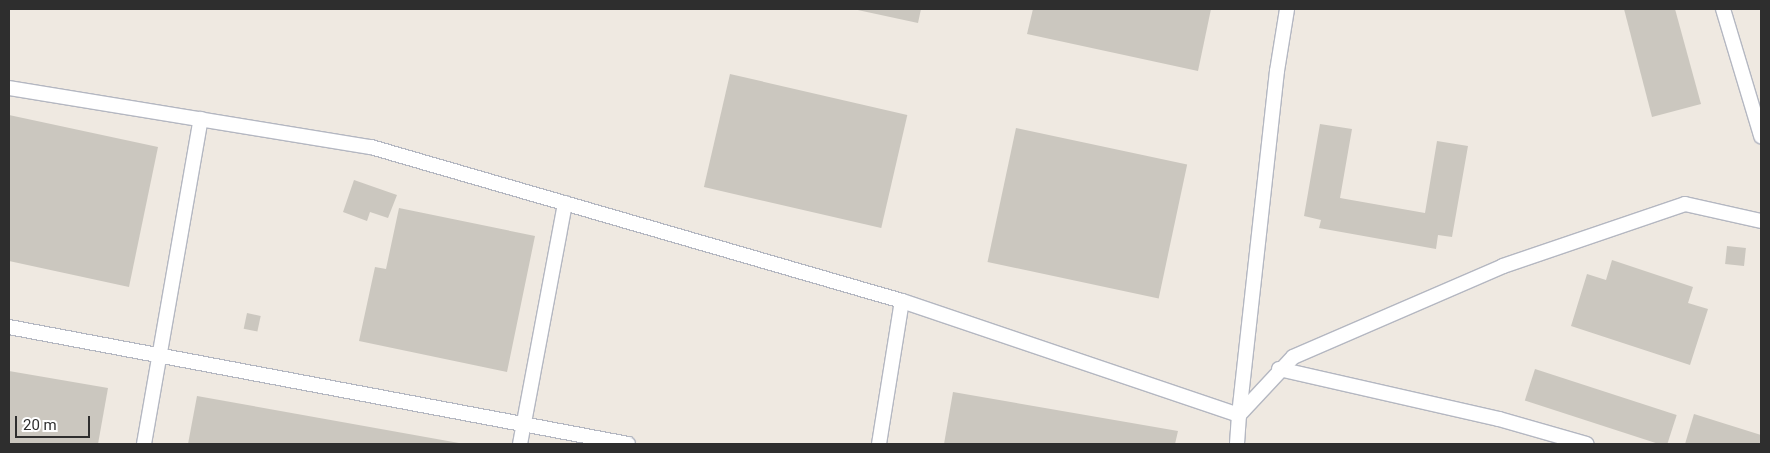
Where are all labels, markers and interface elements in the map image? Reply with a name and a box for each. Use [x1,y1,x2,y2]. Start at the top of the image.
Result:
scale bar [18,406,92,438]
text: 20 m [23,416,57,434]

